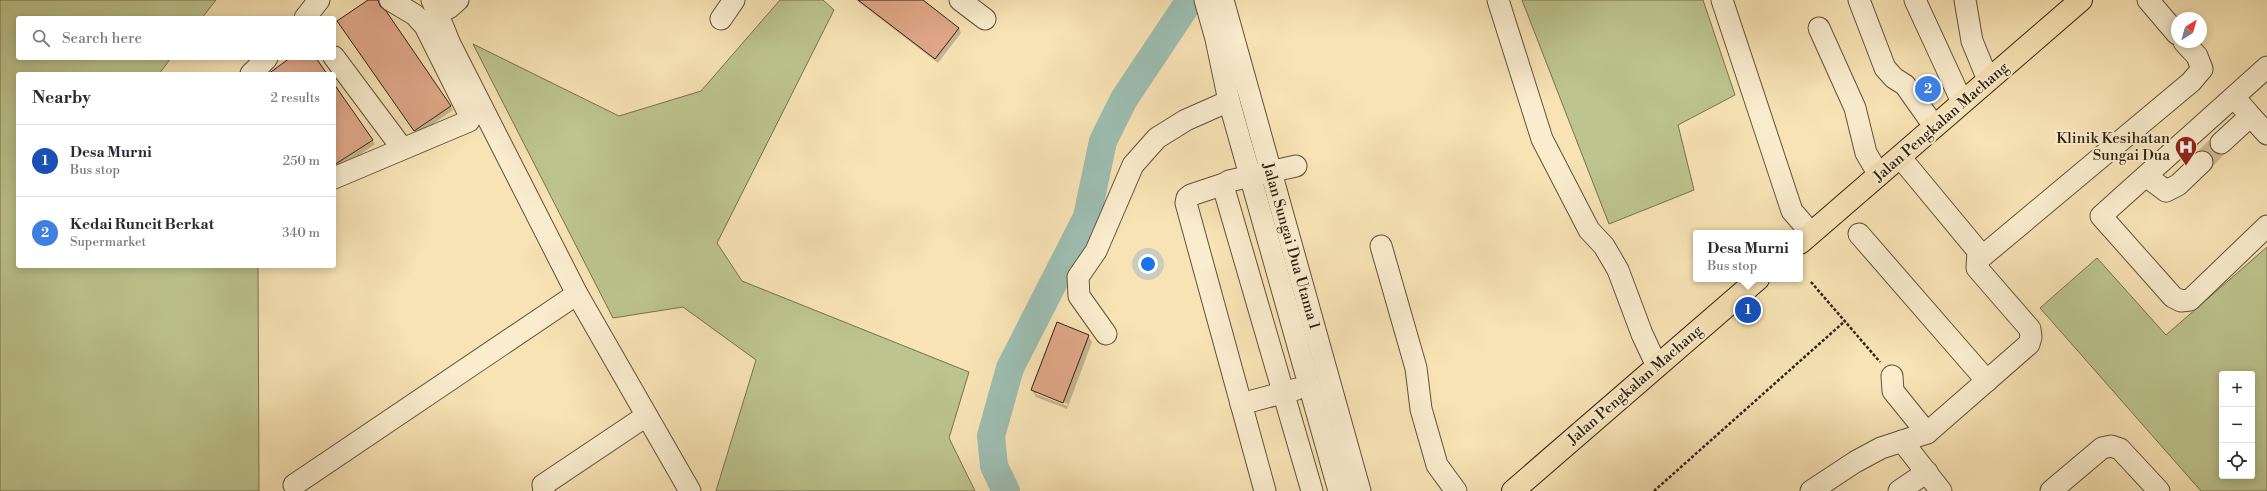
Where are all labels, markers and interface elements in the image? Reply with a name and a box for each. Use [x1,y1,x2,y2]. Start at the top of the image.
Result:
north arrow [2171,12,2207,48]
search box [16,16,336,60]
icon: search [30,27,52,49]
text: Search here [62,29,142,48]
street label: Jalan Pengkalan Machang [1869,58,2013,187]
pin: 2 [1915,74,1941,104]
text: Nearby [32,87,91,109]
text: 2 results [271,90,320,106]
place label: Klinik Kesihatan Sungai Dua [2056,129,2170,165]
hospital icon: Klinik Kesihatan Sungai Dua [2173,134,2199,167]
text: Desa Murni [70,143,152,162]
text: 1 [42,153,48,169]
text: 250 m [283,153,320,169]
street label: Jalan Sungai Dua Utama 1 [1258,159,1324,332]
text: Bus stop [70,162,120,178]
text: Kedai Runcit Berkat [70,215,214,234]
text: 2 [41,225,49,241]
text: 340 m [282,225,320,241]
popup [1693,230,1803,282]
text: Supermarket [70,234,146,250]
text: Desa Murni [1707,239,1789,258]
your location [1138,254,1158,274]
text: Bus stop [1707,258,1757,274]
pin: 1 [1735,295,1761,325]
street label: Jalan Pengkalan Machang [1563,321,1707,450]
map controls [2219,371,2255,479]
button: + [2219,371,2255,407]
button: − [2219,407,2255,443]
button: locate [2219,443,2255,479]

